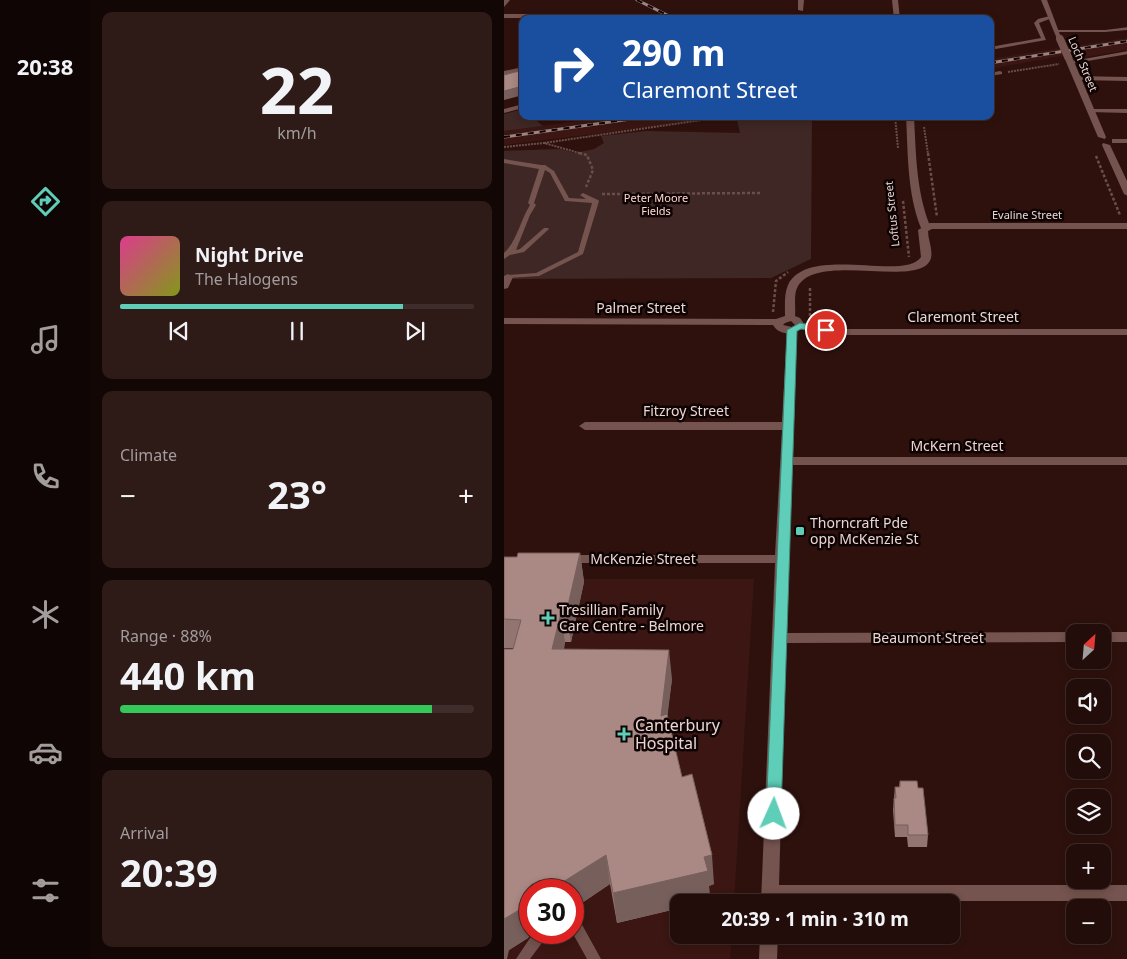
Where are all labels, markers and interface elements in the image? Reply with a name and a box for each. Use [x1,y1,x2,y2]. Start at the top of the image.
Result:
text: 290 m [622,29,725,76]
street label: Loch Street [1065,34,1102,93]
icon: right [539,35,604,100]
text: 22 [260,45,334,133]
text: 20:38 [17,51,73,81]
text: Claremont Street [622,74,798,104]
text: km/h [277,122,317,144]
street label: Loftus Street [881,181,902,248]
icon: directions [28,184,63,219]
park label: Peter Moore Fields [624,190,688,218]
street label: Evaline Street [992,207,1062,222]
text: Night Drive [195,242,304,268]
text: The Halogens [195,268,298,290]
street label: Palmer Street [596,298,686,317]
street label: Claremont Street [907,307,1019,326]
pin [805,309,847,351]
icon: arrive [812,316,840,344]
icon: previous [165,317,193,345]
icon: pause [283,317,311,345]
icon: next [401,317,429,345]
icon: music [28,322,63,357]
street label: Fitzroy Street [643,401,729,420]
street label: McKern Street [910,436,1004,455]
text: Climate [120,444,177,466]
icon: phone [28,459,63,494]
text: 23° [267,468,327,520]
text: − [120,476,136,514]
text: + [458,476,474,514]
place label: Thorncraft Pde opp McKenzie St [810,513,918,548]
marker: Thorncraft Pde opp McKenzie St [794,525,806,537]
street label: McKenzie Street [590,549,696,568]
icon: climate [28,597,63,632]
place label: Tresillian Family Care Centre - Belmore [559,600,704,635]
marker: Tresillian Family Care Centre - Belmore [541,611,555,625]
north arrow [1066,624,1112,669]
map controls [1066,624,1111,944]
text: Range · 88% [120,625,212,647]
street label: Beaumont Street [872,628,984,647]
text: 440 km [120,649,256,701]
button: sound [1066,679,1111,724]
place label: Canterbury Hospital [635,714,721,754]
marker: Canterbury Hospital [617,727,631,741]
button: search [1066,734,1111,779]
icon: car [28,735,63,770]
position arrow [747,787,799,839]
button: layers [1066,789,1111,834]
text: Arrival [120,822,169,844]
button: + [1066,844,1111,889]
text: 20:39 [120,846,218,898]
icon: filters [28,873,63,908]
speed limit sign: 30 [519,879,584,944]
button: − [1066,899,1111,944]
text: 20:39 · 1 min · 310 m [721,906,909,932]

